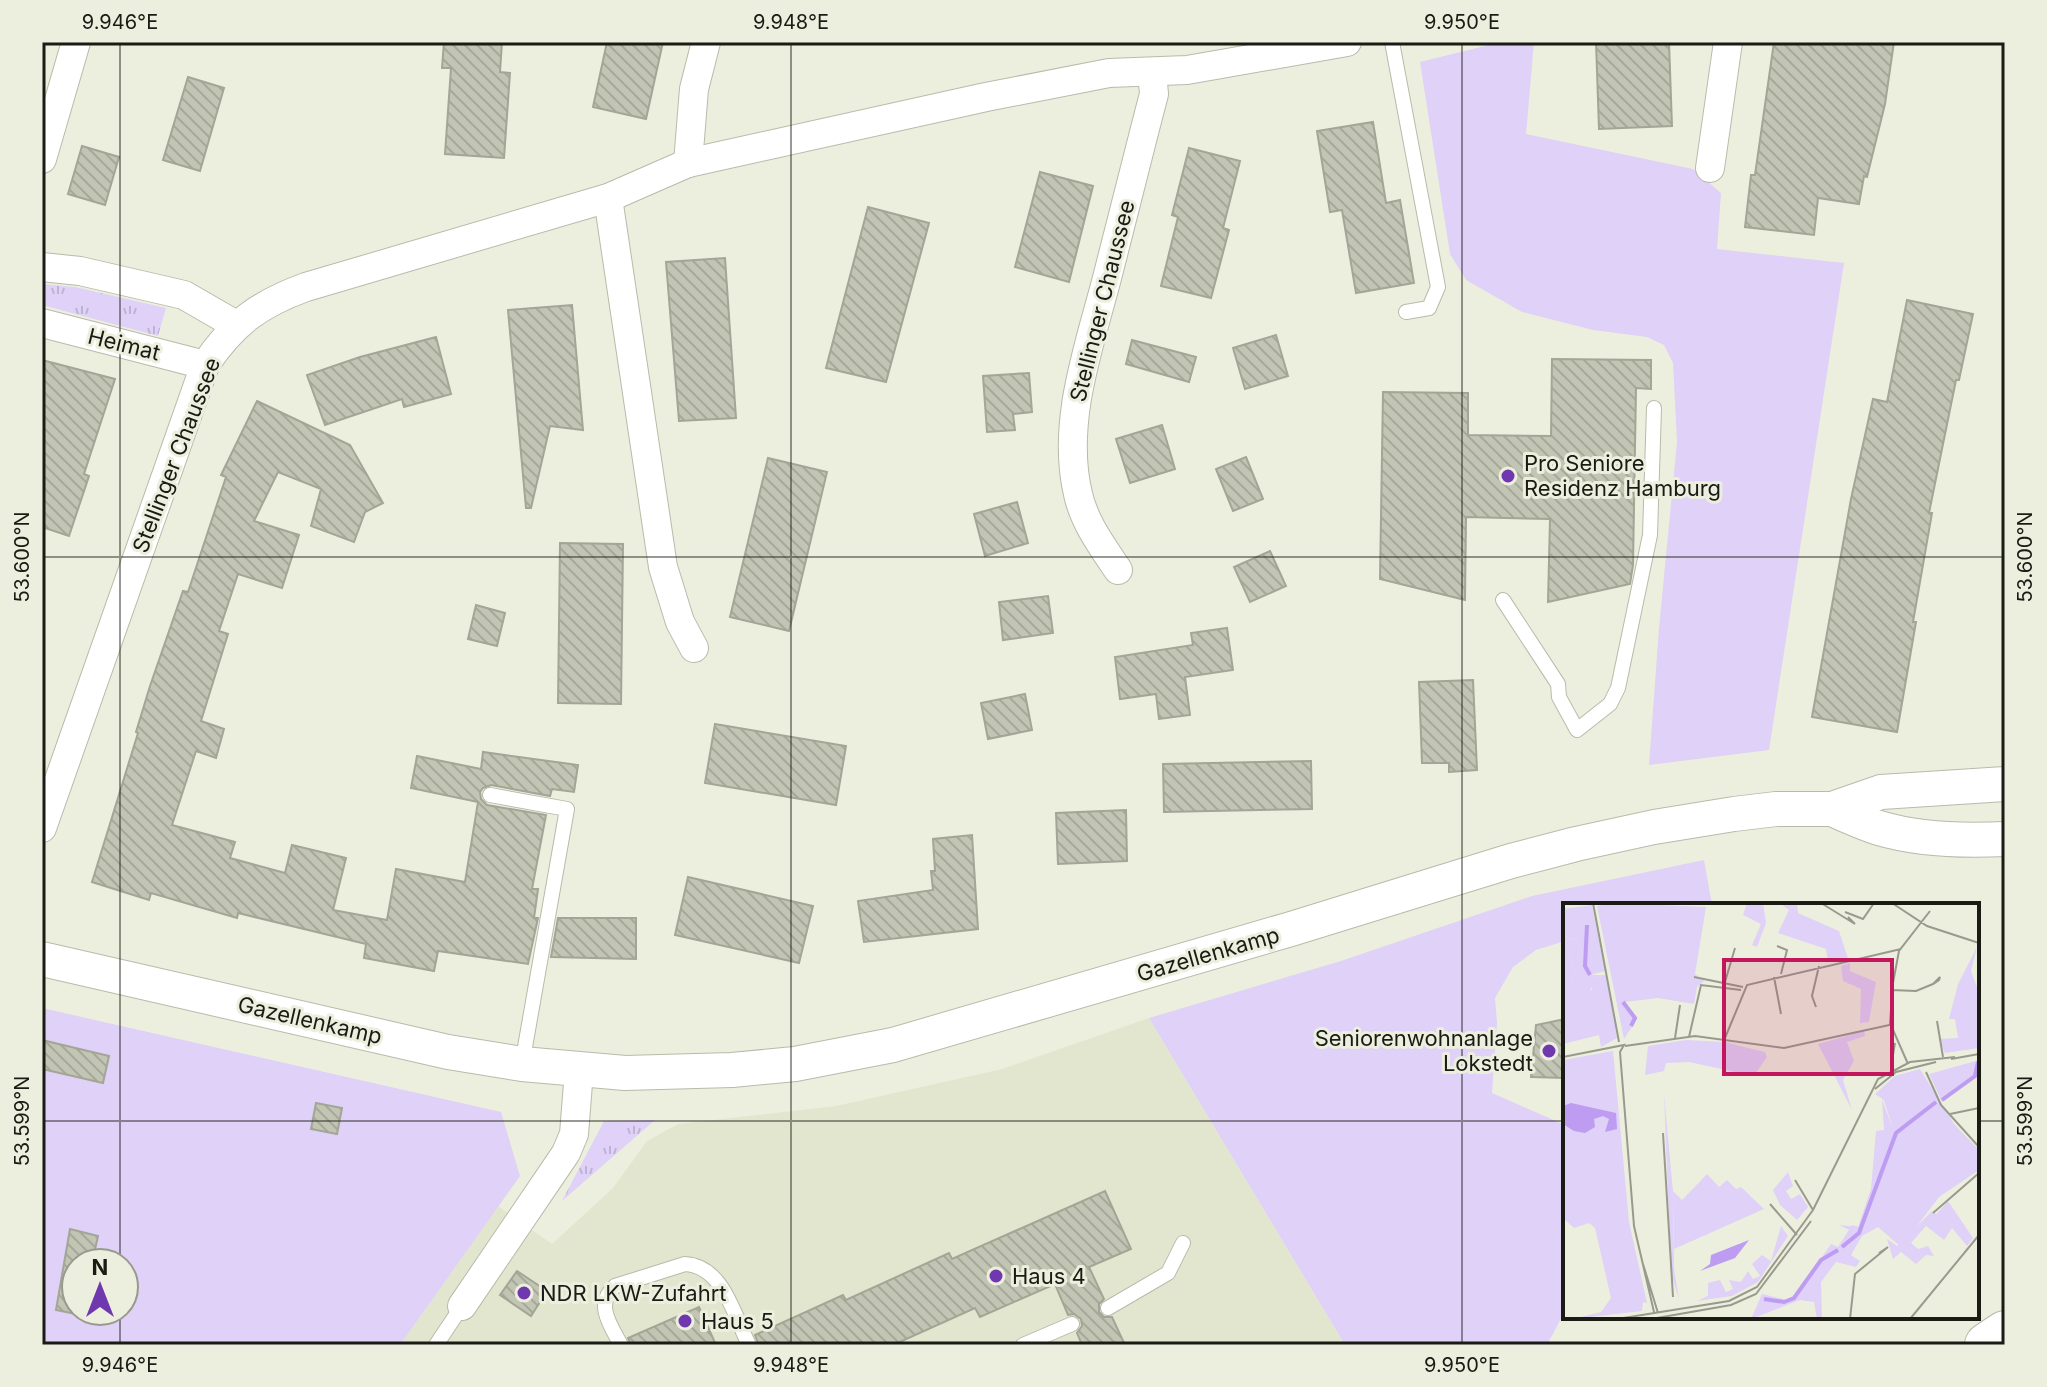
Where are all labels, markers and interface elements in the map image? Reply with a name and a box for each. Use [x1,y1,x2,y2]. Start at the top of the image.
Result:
text: 9.946°E [82,10,158,34]
text: 9.948°E [753,10,829,34]
text: 9.950°E [1424,10,1500,34]
street label: Stellinger Chaussee [1064,197,1140,405]
street label: Heimat [85,323,163,365]
street label: Stellinger Chaussee [127,354,225,556]
place label: Pro Seniore Residenz Hamburg [1524,450,1721,501]
marker: Pro Seniore Residenz Hamburg [1499,467,1517,485]
text: 53.600°N [10,511,34,603]
text: 53.600°N [2013,511,2037,603]
inset map [1563,903,1979,1319]
street label: Gazellenkamp [1134,921,1282,987]
street label: Gazellenkamp [235,991,385,1049]
place label: Seniorenwohnanlage Lokstedt [1315,1025,1533,1076]
marker: Seniorenwohnanlage Lokstedt [1540,1042,1558,1060]
text: 53.599°N [10,1076,34,1166]
text: 53.599°N [2013,1076,2037,1166]
north arrow [60,1247,140,1327]
text: N [92,1254,108,1280]
place label: Haus 4 [1012,1263,1086,1289]
marker: Haus 4 [987,1267,1005,1285]
place label: NDR LKW-Zufahrt [540,1280,727,1306]
marker: NDR LKW-Zufahrt [515,1284,533,1302]
place label: Haus 5 [701,1308,774,1334]
marker: Haus 5 [676,1312,694,1330]
text: 9.946°E [82,1353,158,1377]
text: 9.948°E [753,1353,829,1377]
text: 9.950°E [1424,1353,1500,1377]

